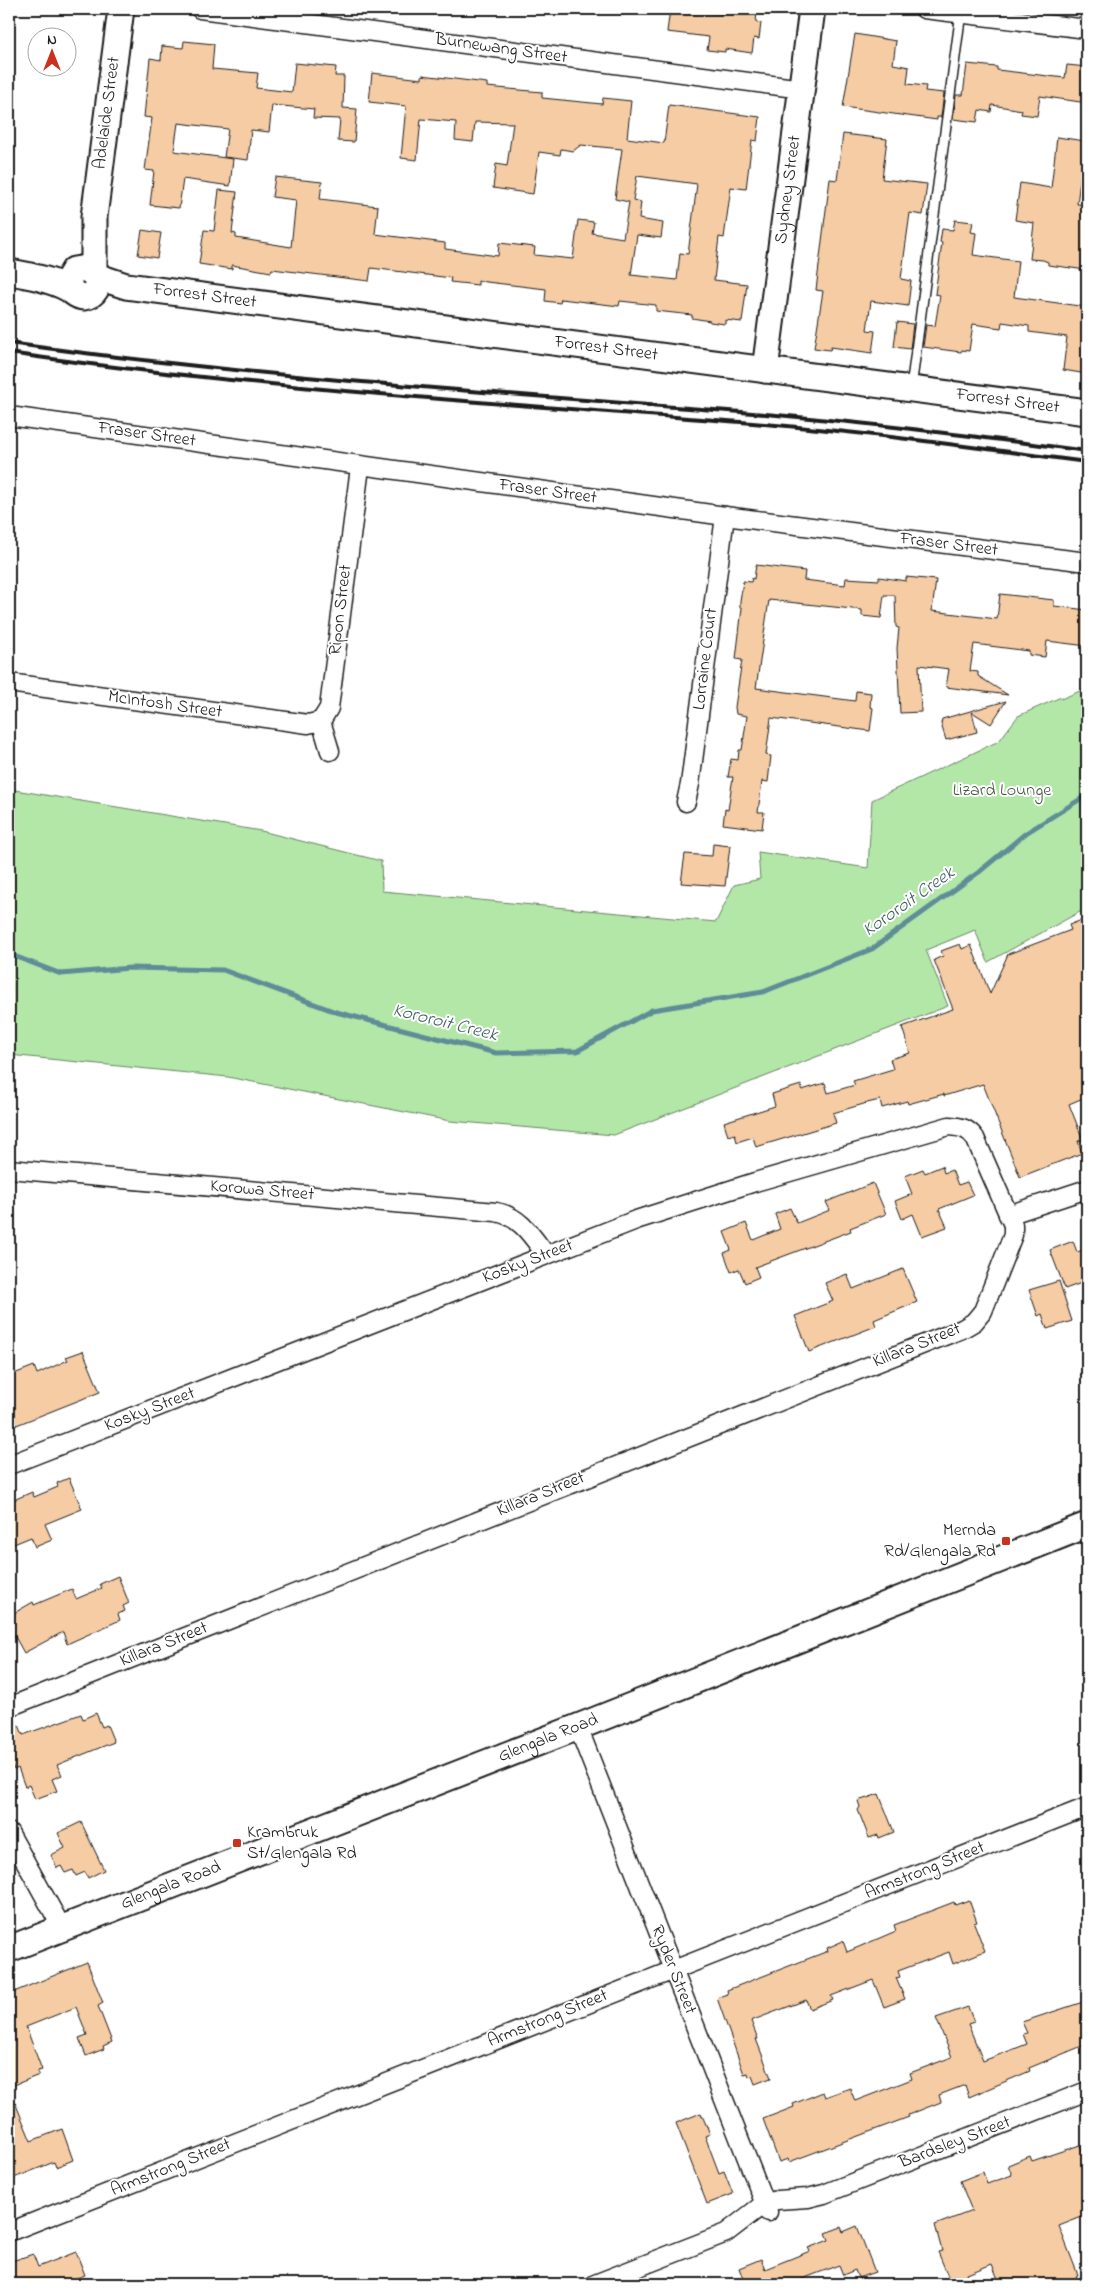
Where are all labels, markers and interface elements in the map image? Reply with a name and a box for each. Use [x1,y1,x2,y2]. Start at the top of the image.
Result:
street label: Burnewang Street [432,27,569,72]
north arrow [28,28,78,78]
text: N [47,30,57,51]
street label: Adelaide Street [87,55,128,171]
street label: Sydney Street [769,134,808,245]
street label: Forrest Street [151,277,258,316]
street label: Forrest Street [552,329,659,369]
street label: Forrest Street [954,382,1061,421]
street label: Fraser Street [96,415,197,455]
street label: Fraser Street [497,472,598,512]
street label: Fraser Street [898,526,999,564]
street label: Ripon Street [323,563,359,657]
street label: Lorraine Court [687,606,725,712]
street label: McIntosh Street [106,684,224,726]
park label: Lizard Lounge [953,778,1052,805]
water label: Kororoit Creek [857,860,961,944]
water label: Kororoit Creek [390,997,501,1049]
street label: Korowa Street [209,1173,315,1209]
street label: Kosky Street [479,1233,577,1291]
street label: Killara Street [869,1317,965,1375]
street label: Kosky Street [101,1381,199,1439]
street label: Killara Street [493,1466,589,1524]
place label: Mernda Rd/Glengala Rd [884,1518,996,1566]
marker: Mernda Rd/Glengala Rd [1000,1535,1012,1547]
street label: Killara Street [116,1616,212,1674]
street label: Glengala Road [494,1707,602,1770]
place label: Krambruk St/Glengala Rd [247,1820,357,1868]
street label: Armstrong Street [861,1835,989,1908]
marker: Krambruk St/Glengala Rd [231,1837,243,1849]
street label: Glengala Road [117,1854,225,1917]
street label: Ryder Street [643,1921,703,2019]
street label: Armstrong Street [484,1983,612,2056]
street label: Bardsley Street [894,2110,1015,2177]
street label: Armstrong Street [107,2132,235,2205]

